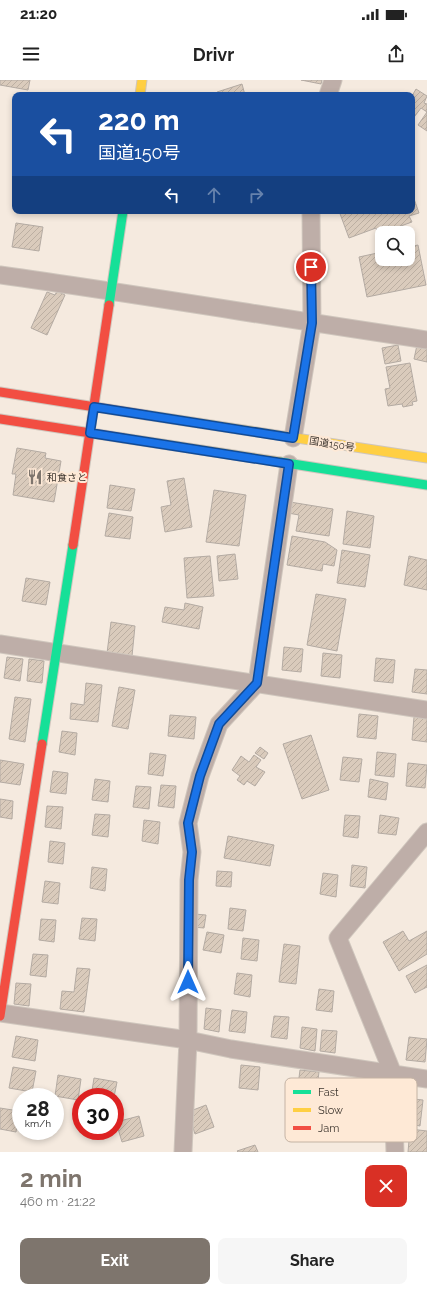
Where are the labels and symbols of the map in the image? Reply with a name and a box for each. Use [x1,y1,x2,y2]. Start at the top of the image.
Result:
pin [294,250,328,284]
street label: 国道150号 [308,435,356,453]
restaurant icon: 和食さと [26,468,44,486]
place label: 和食さと [47,472,87,483]
position arrow [167,961,209,1003]
legend [285,1078,417,1142]
text: Fast [318,1086,339,1099]
speed limit sign: 30 [72,1088,124,1140]
text: Slow [318,1104,343,1117]
text: Jam [318,1122,339,1135]

